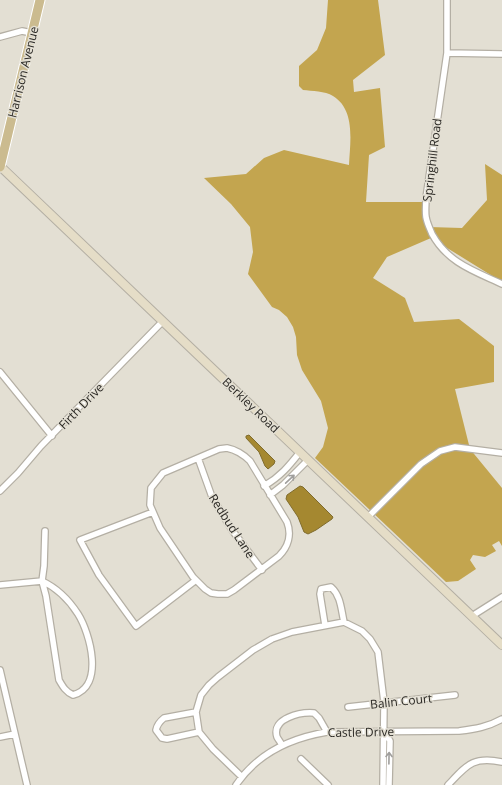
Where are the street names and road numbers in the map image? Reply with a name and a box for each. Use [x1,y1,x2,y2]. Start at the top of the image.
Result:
street label: Harrison Avenue [3,24,43,119]
street label: Springhill Road [418,117,446,203]
street label: Berkley Road [219,373,283,437]
street label: Firth Drive [55,379,108,433]
street label: Redbud Lane [205,490,259,562]
street label: Balin Court [369,689,433,713]
street label: Castle Drive [328,723,395,741]

